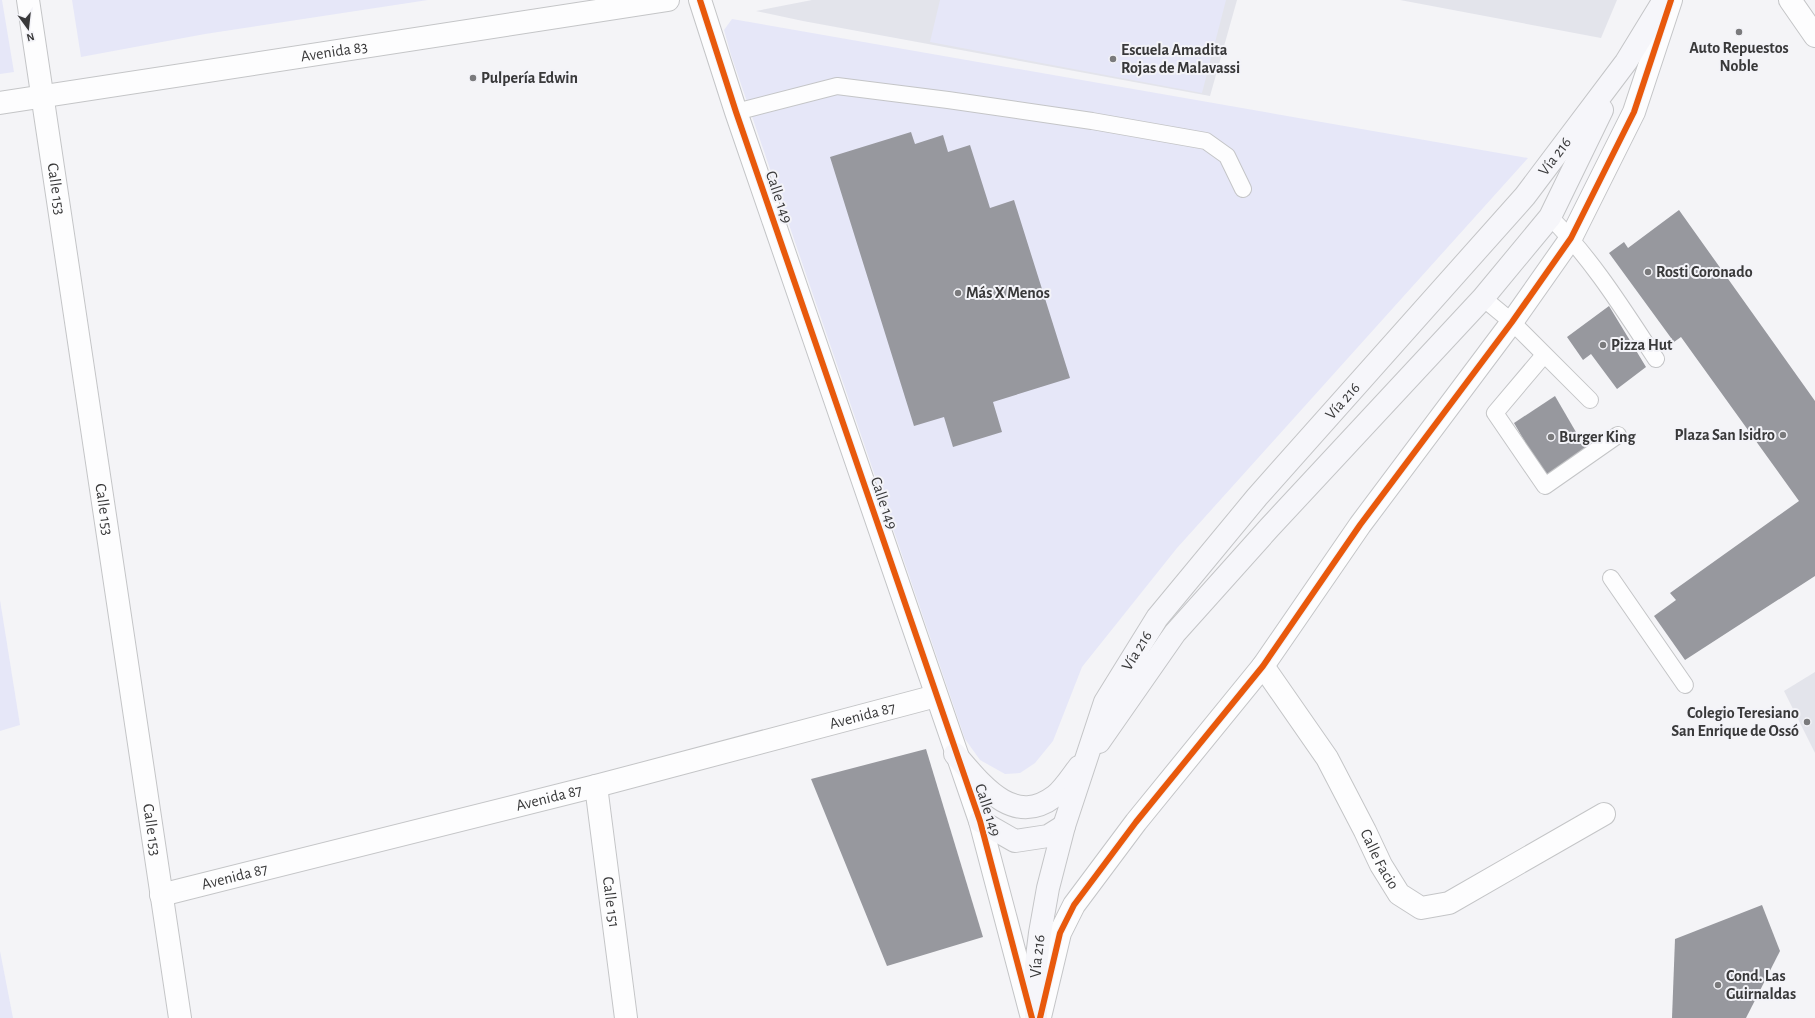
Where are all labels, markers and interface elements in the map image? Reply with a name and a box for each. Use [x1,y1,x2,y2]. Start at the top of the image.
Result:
north arrow [8,8,48,48]
marker: Auto Repuestos Noble [1734,27,1744,37]
text: N [25,31,36,43]
street label: Avenida 83 [299,38,369,65]
place label: Auto Repuestos Noble [1689,40,1789,74]
place label: Escuela Amadita Rojas de Malavassi [1121,42,1240,77]
marker: Escuela Amadita Rojas de Malavassi [1108,54,1118,64]
place label: Pulpería Edwin [481,70,578,86]
marker: Pulpería Edwin [468,73,478,83]
street label: Vía 216 [1535,134,1574,178]
street label: Calle 153 [44,162,68,216]
street label: Calle 149 [763,169,795,225]
place label: Rosti Coronado [1656,264,1753,280]
marker: Rosti Coronado [1643,267,1653,277]
place label: Más X Menos [966,285,1050,301]
marker: Más X Menos [953,288,963,298]
place label: Pizza Hut [1611,337,1673,353]
marker: Pizza Hut [1598,340,1608,350]
street label: Vía 216 [1322,379,1363,422]
place label: Plaza San Isidro [1674,427,1775,443]
place label: Burger King [1559,429,1636,445]
marker: Plaza San Isidro [1778,430,1788,440]
marker: Burger King [1546,432,1556,442]
street label: Calle 149 [868,475,900,531]
street label: Calle 153 [92,482,116,536]
street label: Vía 216 [1119,628,1155,673]
street label: Avenida 87 [828,699,897,732]
place label: Colegio Teresiano San Enrique de Ossó [1671,705,1799,739]
marker: Colegio Teresiano San Enrique de Ossó [1802,717,1812,727]
street label: Avenida 87 [514,782,584,814]
street label: Calle 149 [972,782,1004,838]
street label: Calle 153 [140,803,164,857]
street label: Calle Facio [1357,827,1402,892]
street label: Avenida 87 [200,860,270,893]
street label: Calle 151 [600,876,622,929]
street label: Vía 216 [1028,934,1048,978]
place label: Cond. Las Guirnaldas [1726,968,1796,1002]
marker: Cond. Las Guirnaldas [1713,980,1723,990]

